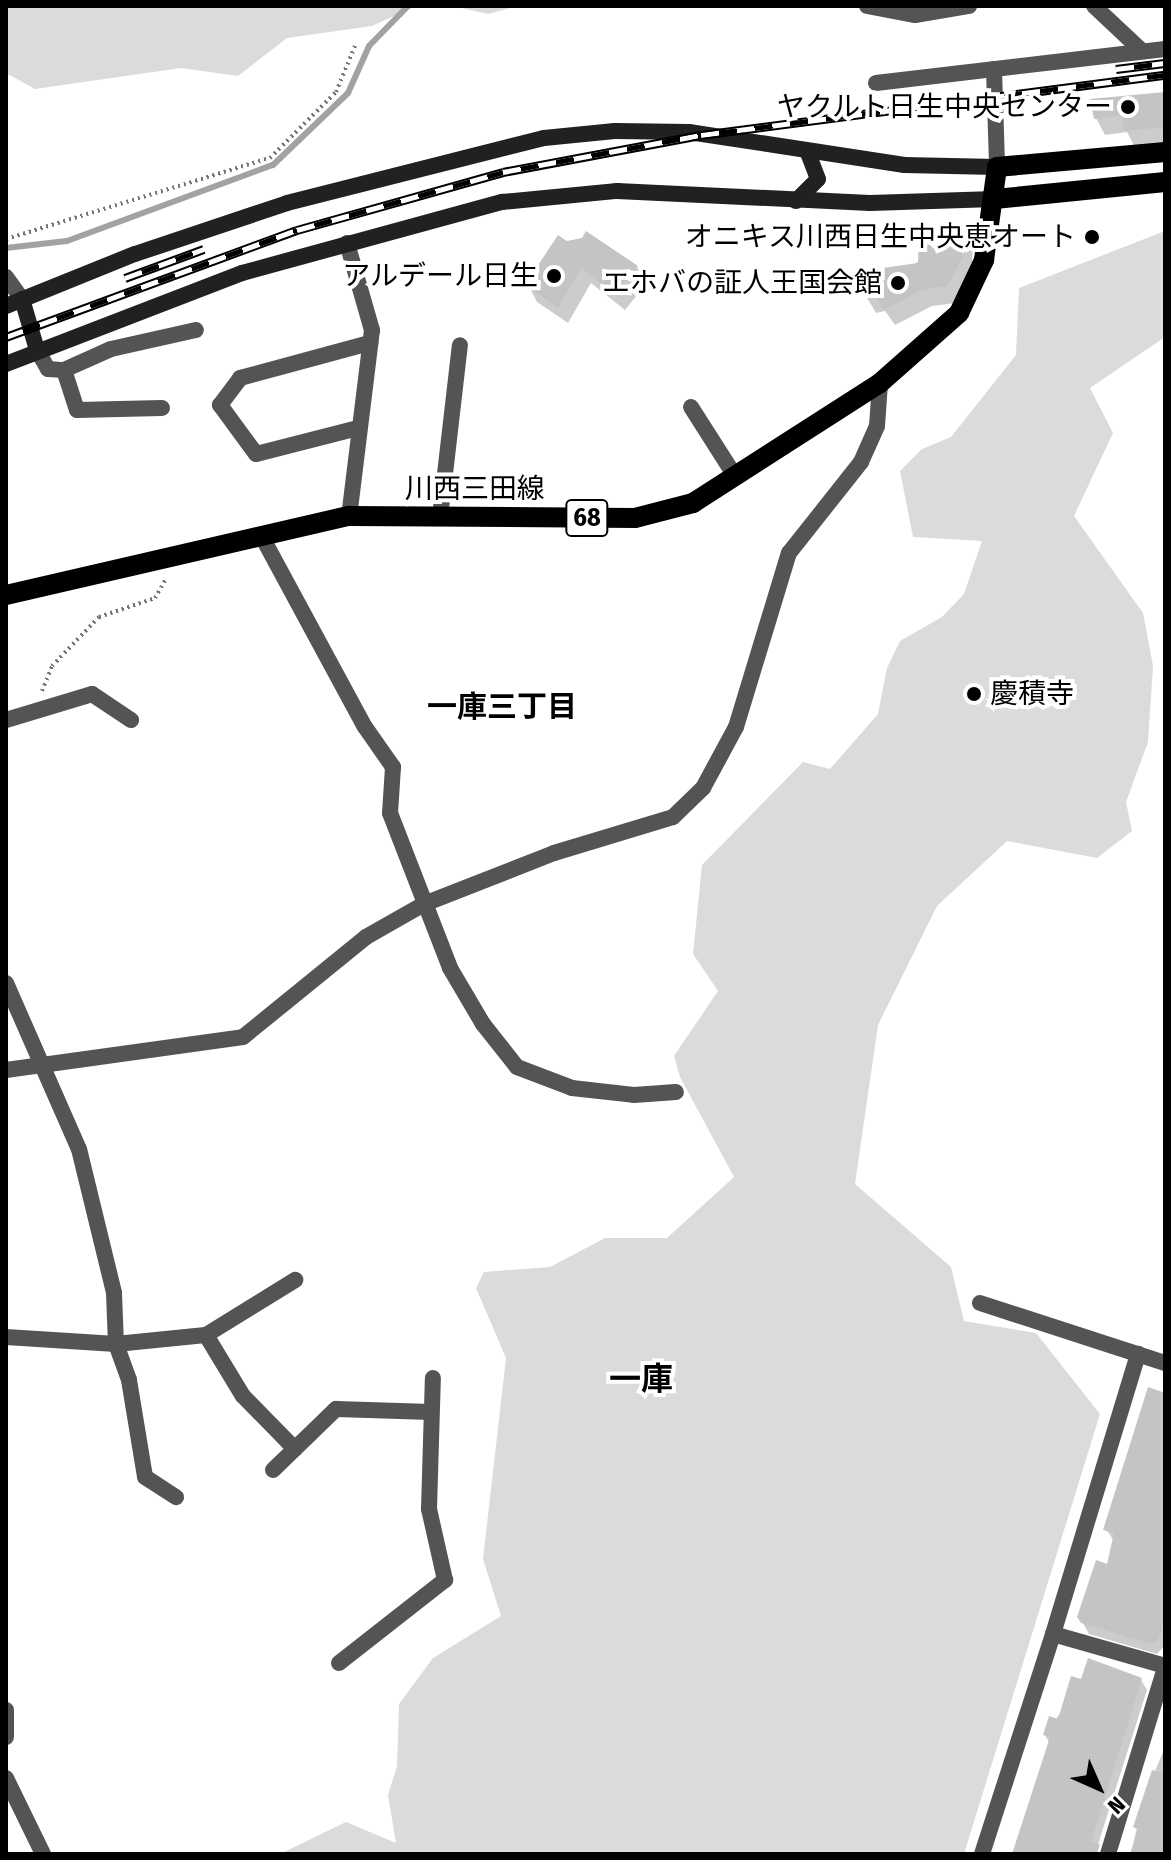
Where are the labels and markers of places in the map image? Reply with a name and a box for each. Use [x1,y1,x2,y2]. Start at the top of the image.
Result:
place label: ヤクルト日生中央センター [776,90,1112,124]
marker: ヤクルト日生中央センター [1119,98,1137,116]
place label: オニキス川西日生中央恵オート [684,220,1076,254]
marker: オニキス川西日生中央恵オート [1083,228,1101,246]
place label: アルデール日生 [342,259,538,293]
place label: エホバの証人王国会館 [602,266,882,300]
marker: アルデール日生 [545,267,563,285]
marker: エホバの証人王国会館 [889,274,907,292]
place label: 慶積寺 [990,677,1074,711]
marker: 慶積寺 [965,685,983,703]

